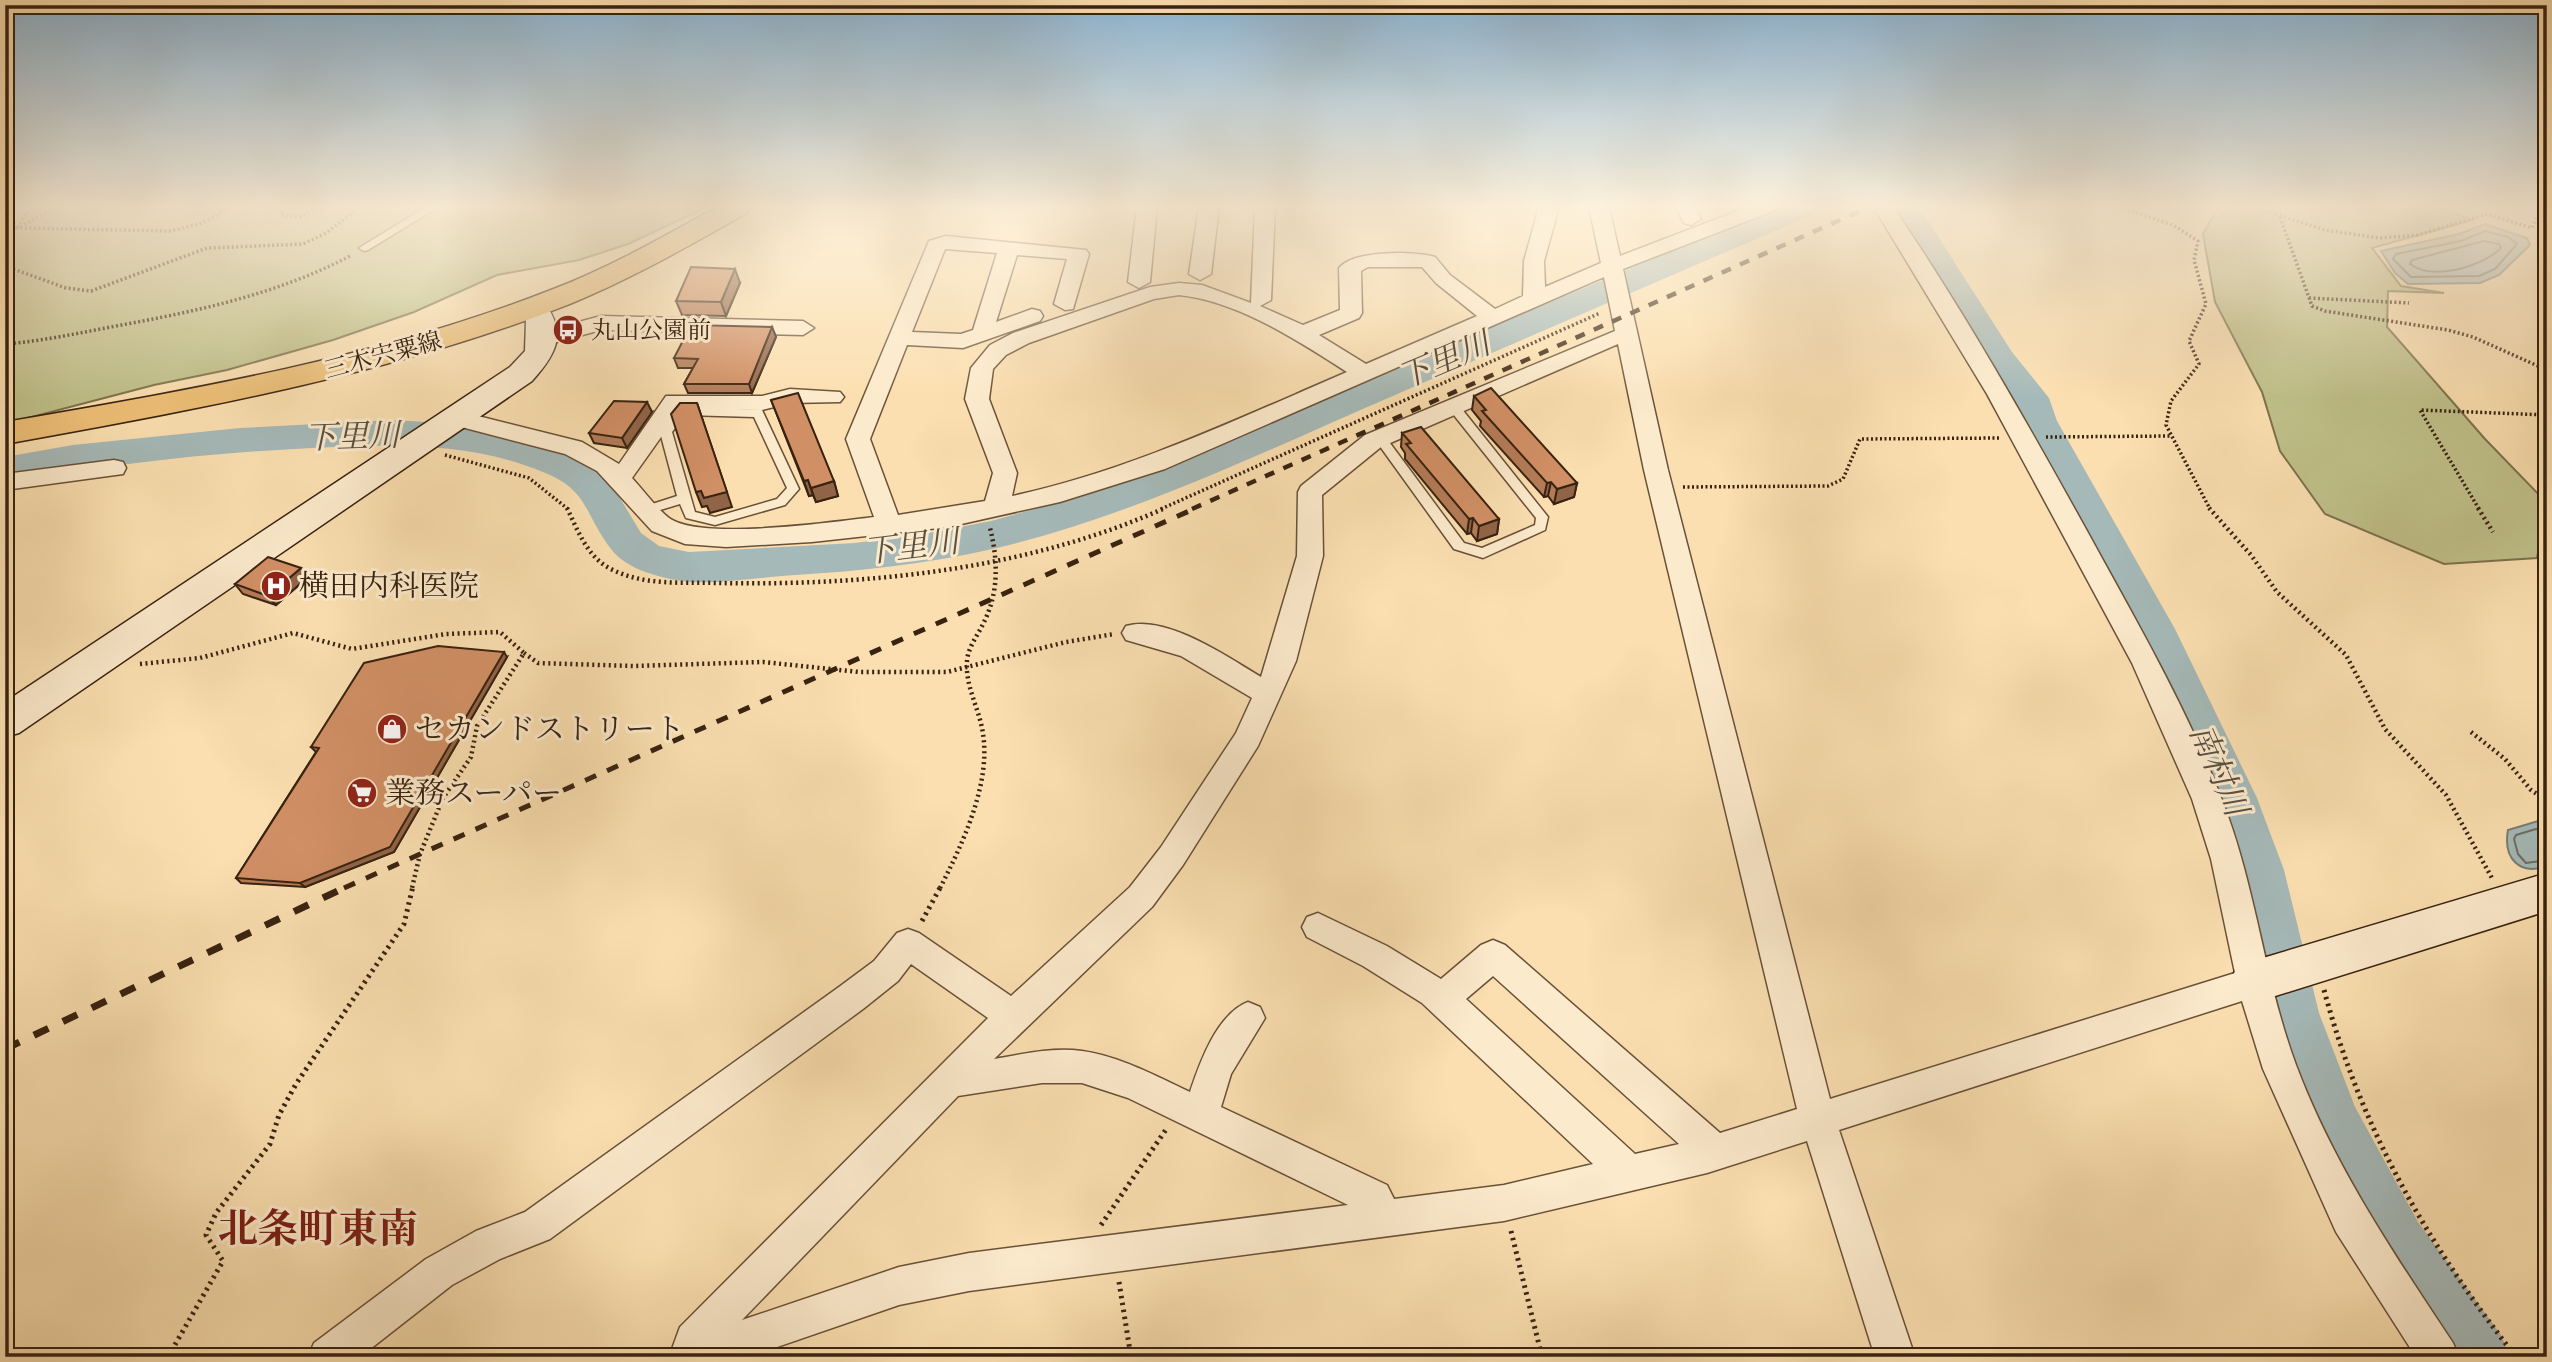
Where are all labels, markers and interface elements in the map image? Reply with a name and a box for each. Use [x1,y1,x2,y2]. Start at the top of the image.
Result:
bus stop icon: 丸山公園前 [551,313,585,347]
place label: 丸山公園前 [591,314,711,347]
water label: 下里川 [1392,321,1500,400]
street label: 三木宍粟線 [321,324,445,387]
water label: 下里川 [303,413,404,461]
water label: 下里川 [861,519,964,575]
place label: 横田内科医院 [299,566,479,607]
hospital icon: 横田内科医院 [259,569,293,603]
place label: セカンドストリート [415,709,685,750]
shop icon: セカンドストリート [375,712,409,746]
water label: 南村川 [2178,718,2259,826]
place label: 業務スーパー [385,773,562,814]
supermarket icon: 業務スーパー [345,776,379,810]
district label: 北条町東南 [218,1202,418,1257]

